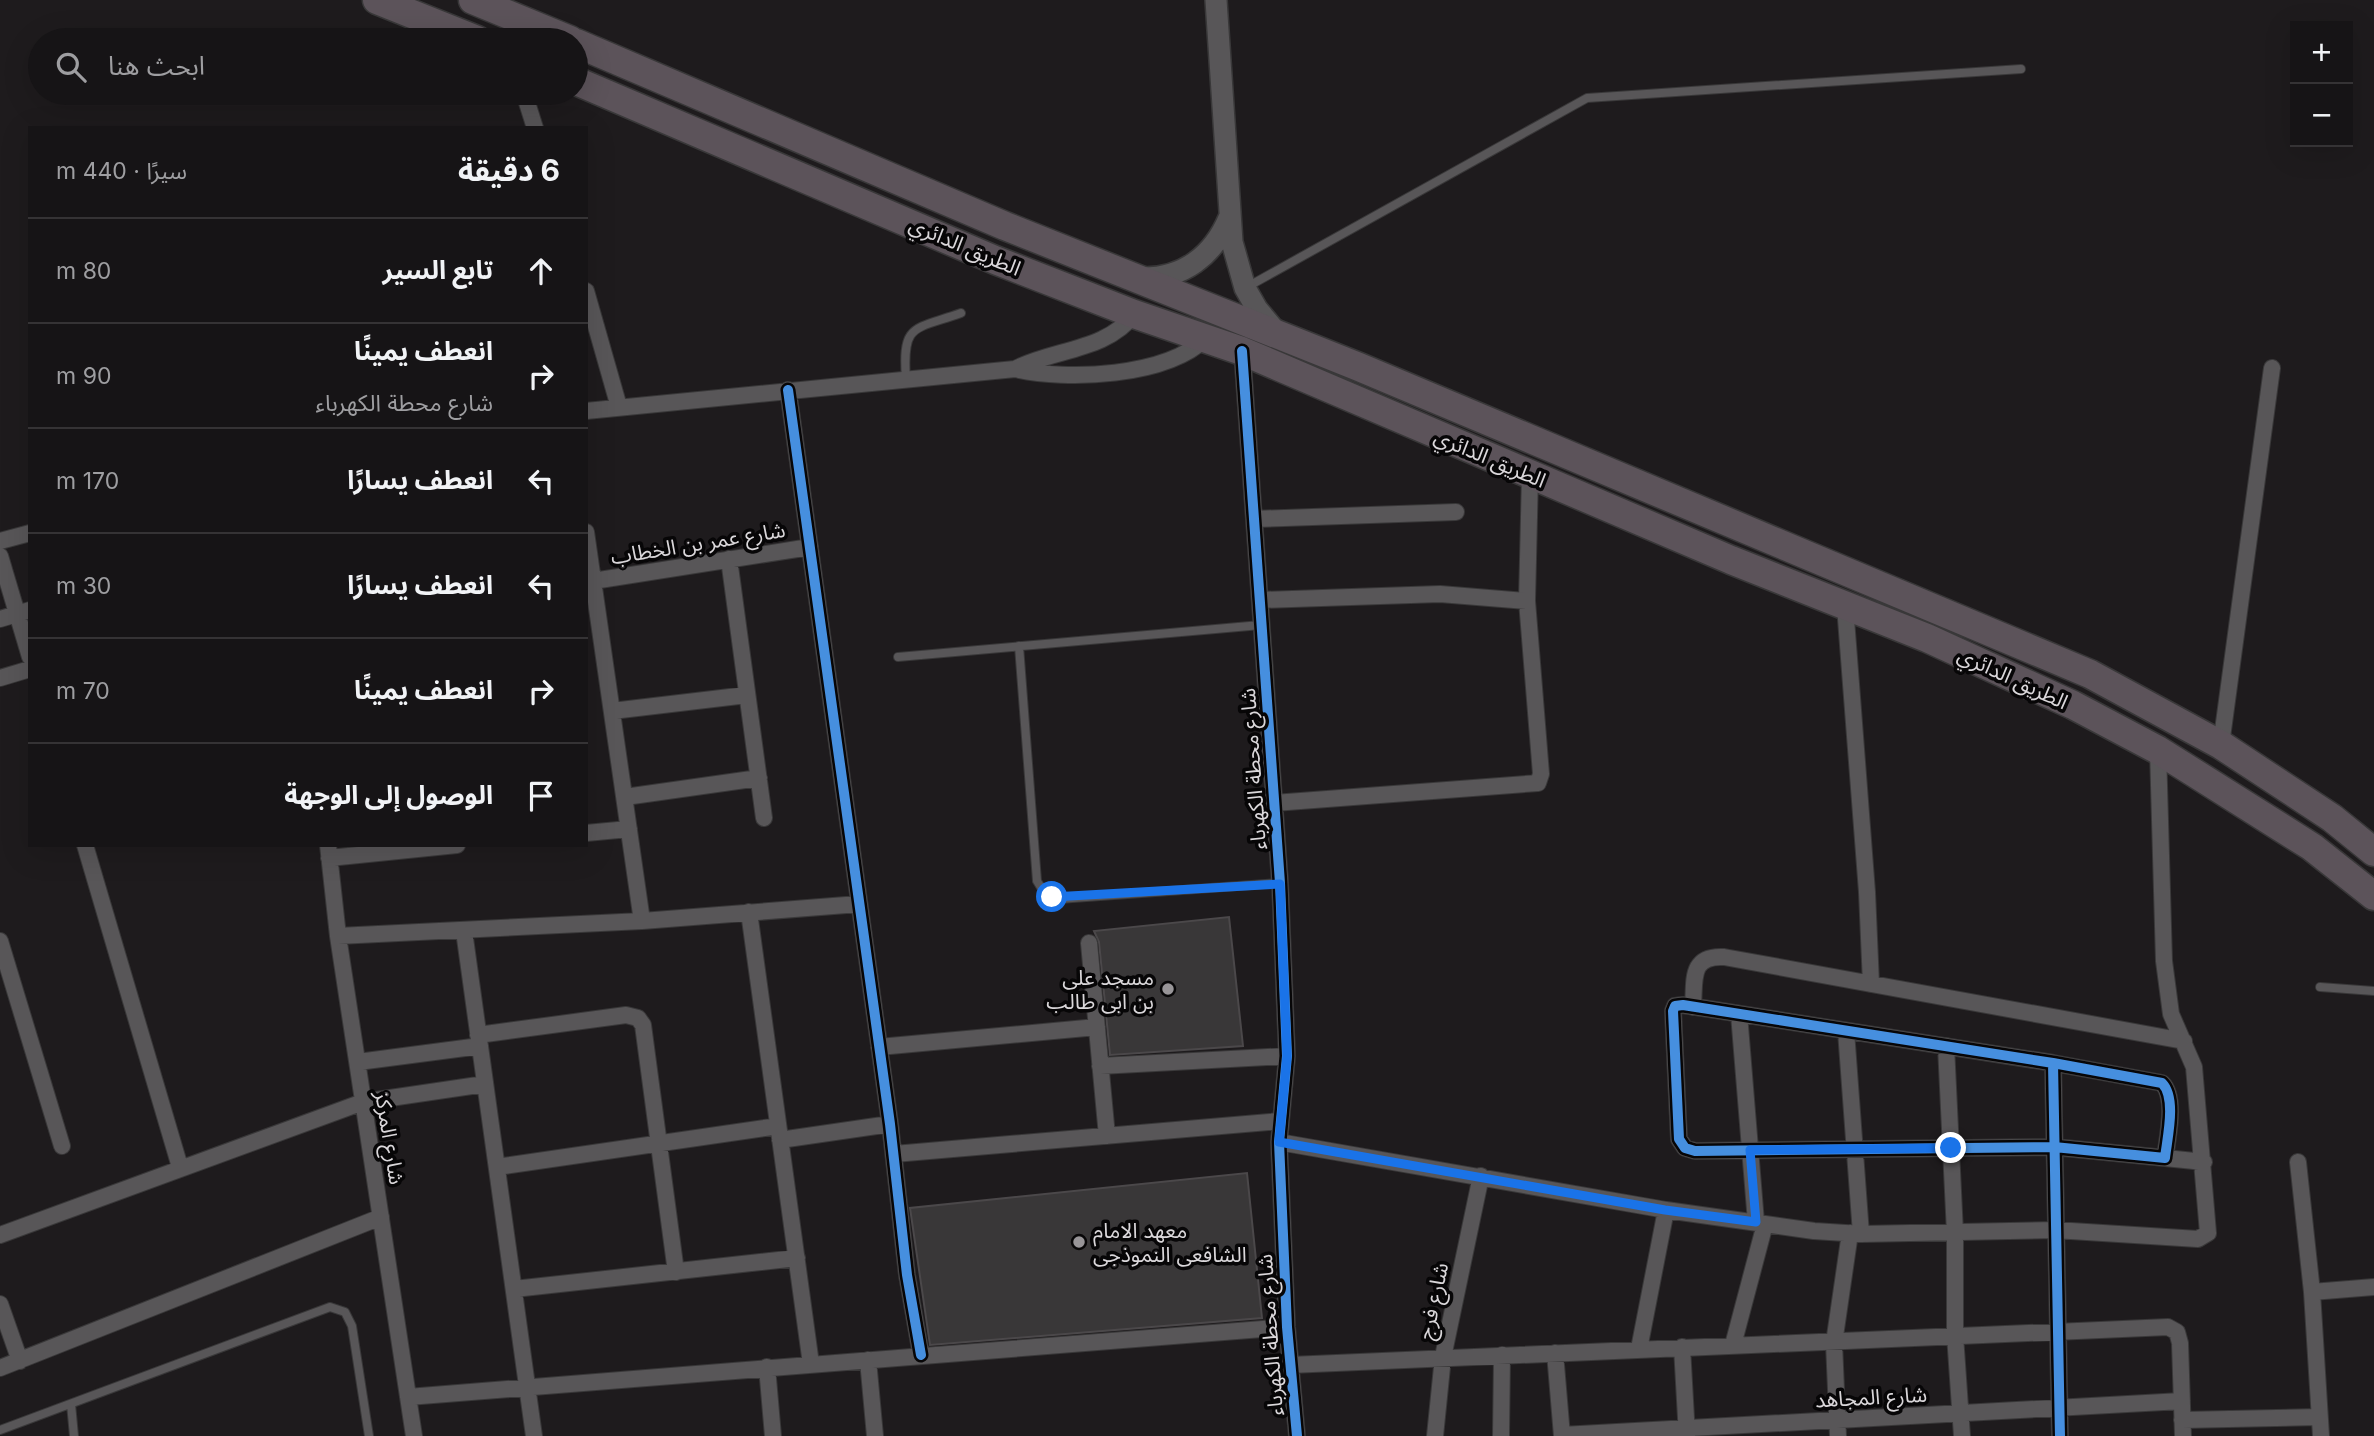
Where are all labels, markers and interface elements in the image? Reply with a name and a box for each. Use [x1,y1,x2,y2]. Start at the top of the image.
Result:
map controls [2290,21,2353,147]
button: + [2290,21,2353,84]
search box [28,28,588,105]
icon: search [52,48,90,86]
text: ابحث هنا [108,50,205,81]
button: − [2290,84,2353,147]
text: 6 دقيقة [458,152,560,188]
text: سيرًا · 440 m [56,157,187,185]
street label: الطريق الدائري [904,211,1025,284]
icon: ahead [522,252,560,290]
text: تابع السير [383,254,493,285]
text: 80 m [56,257,111,285]
text: انعطف يمينًا [354,335,493,366]
icon: right [522,357,560,395]
text: 90 m [56,362,111,390]
text: شارع محطة الكهرباء [315,389,493,417]
street label: الطريق الدائري [1429,423,1550,496]
icon: left [522,462,560,500]
text: انعطف يسارًا [347,464,493,495]
text: 170 m [56,467,119,495]
street label: شارع عمر بن الخطاب [609,517,788,572]
icon: left [522,567,560,605]
text: انعطف يسارًا [347,569,493,600]
text: 30 m [56,572,111,600]
street label: الطريق الدائري [1952,642,2072,718]
icon: right [522,672,560,710]
text: انعطف يمينًا [354,674,493,705]
text: 70 m [56,677,110,705]
street label: شارع محطة الكهرباء [1235,687,1274,851]
icon: arrive [522,777,560,815]
text: الوصول إلى الوجهة [284,779,493,810]
route start [1036,881,1067,912]
place label: مسجد على بن ابى طالب [1046,965,1154,1014]
marker: مسجد على بن ابى طالب [1160,981,1176,997]
street label: شارع المركز [367,1089,410,1187]
route end [1935,1132,1966,1163]
place label: معهد الامام الشافعى النموذجى [1093,1218,1247,1267]
marker: معهد الامام الشافعى النموذجى [1071,1234,1087,1250]
street label: شارع محطة الكهرباء [1252,1253,1291,1417]
street label: شارع فرج [1413,1260,1456,1342]
street label: شارع المجاهد [1814,1382,1928,1415]

